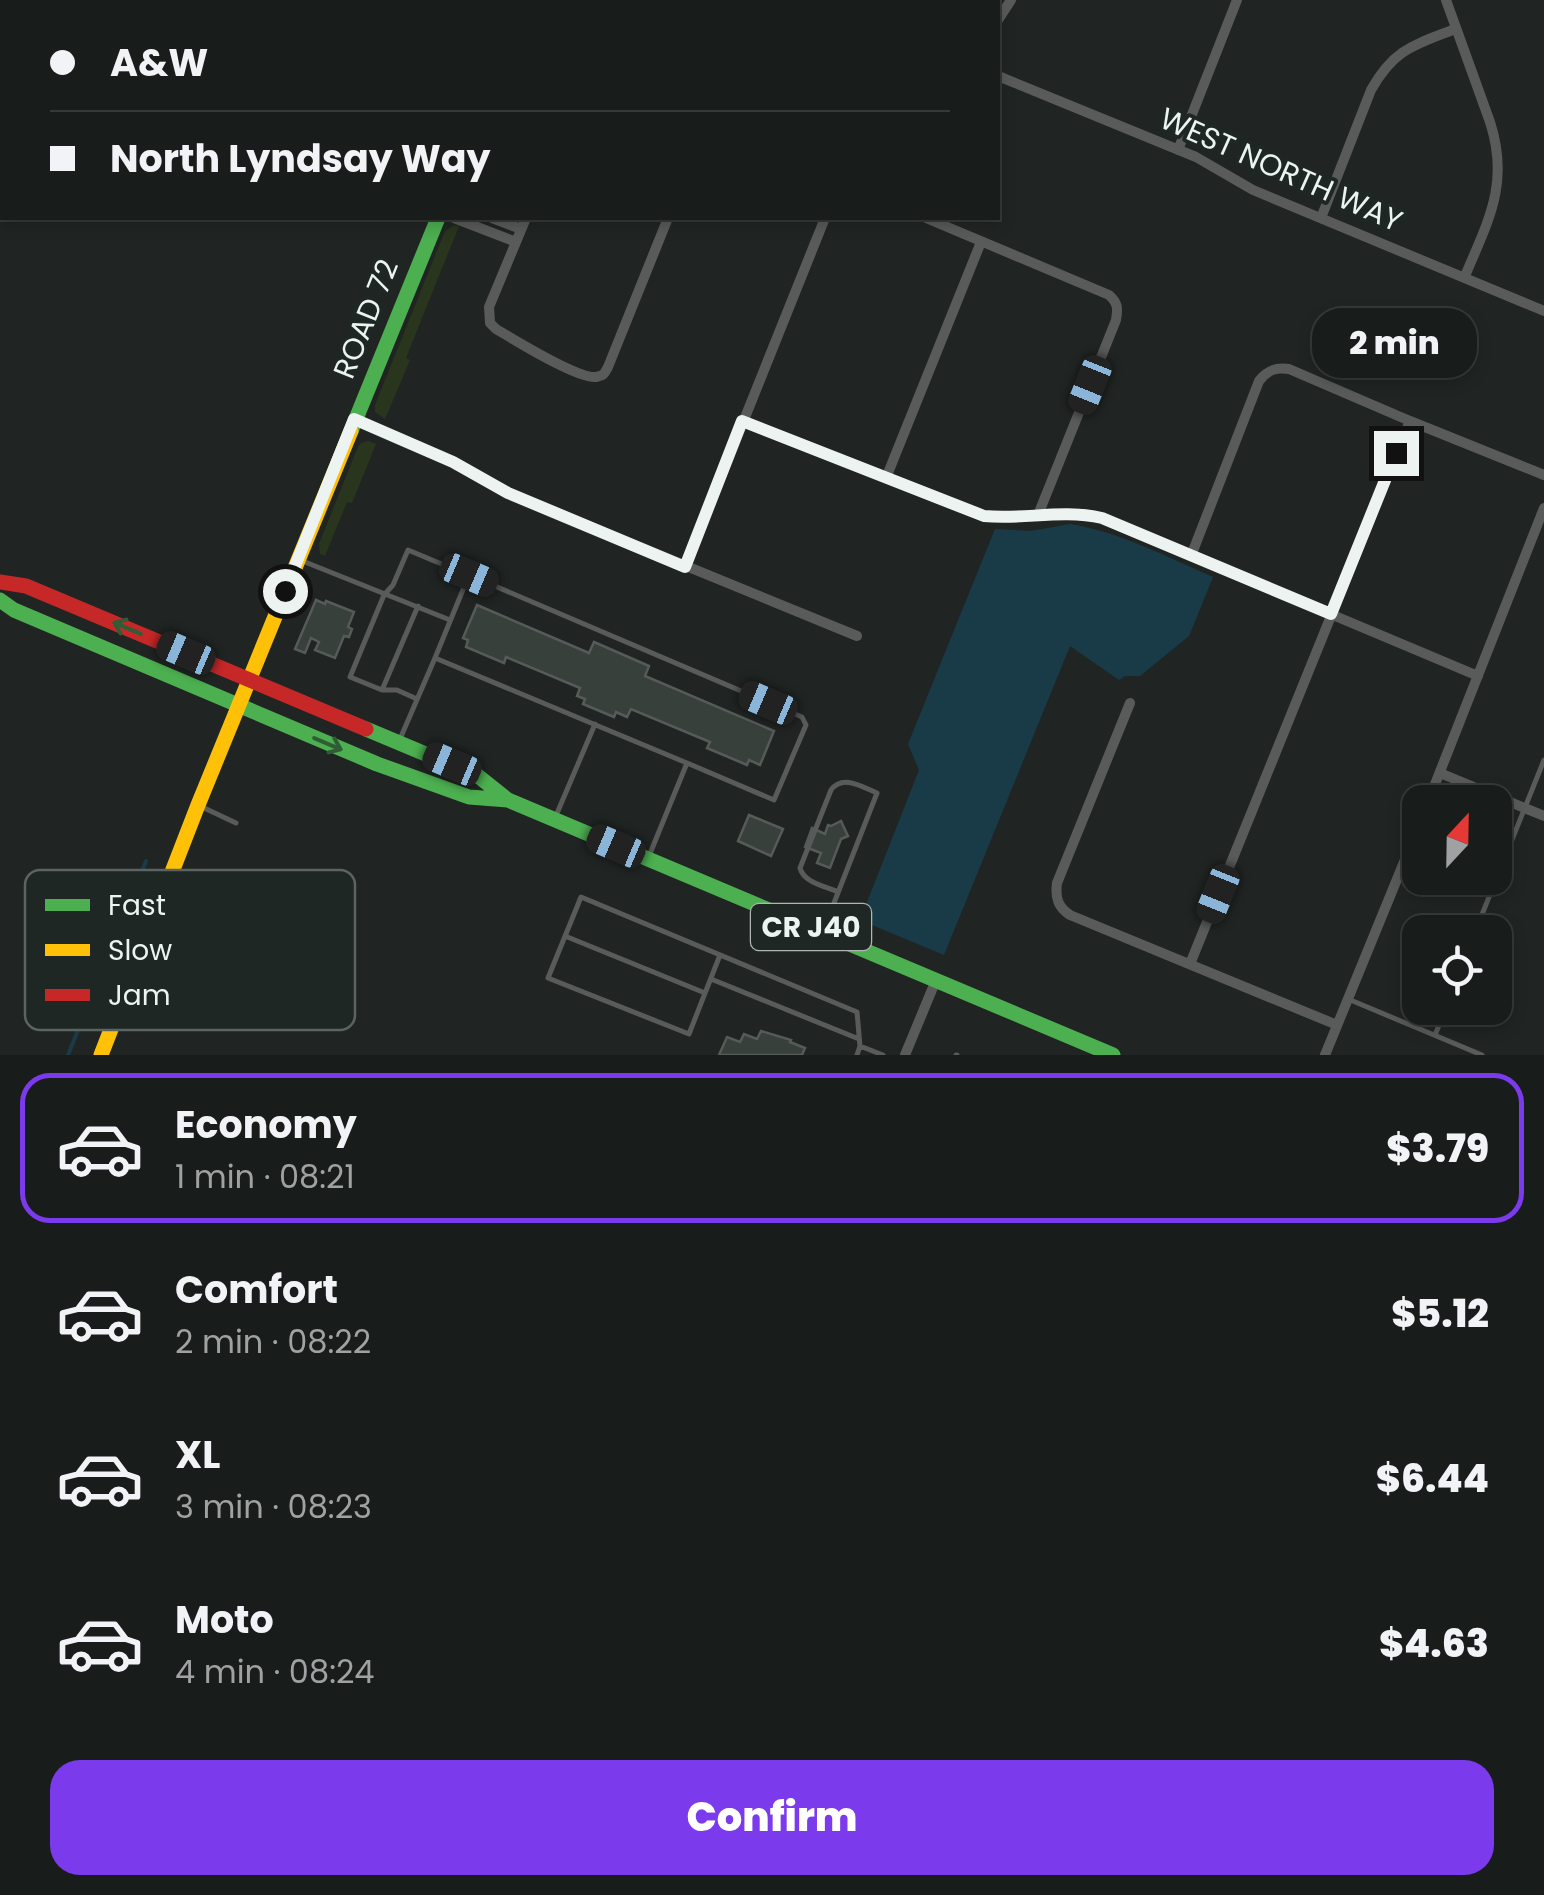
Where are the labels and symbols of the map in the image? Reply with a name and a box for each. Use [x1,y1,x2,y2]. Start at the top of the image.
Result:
street label: WEST NORTH WAY [1153,97,1409,242]
street label: ROAD 72 [322,253,409,385]
callout: 2 min [1314,308,1478,378]
car [1065,352,1115,418]
route end [1374,431,1419,476]
car [436,549,502,601]
route start [263,569,308,614]
one-way arrow [112,618,143,636]
car [153,627,219,679]
car [735,677,801,729]
one-way arrow [312,736,343,754]
car [419,738,485,790]
north arrow [1402,785,1512,895]
car [583,820,649,872]
car [1193,861,1243,927]
legend [25,870,355,1030]
text: Fast [108,886,166,925]
road number: CR J40 [751,904,871,950]
text: Slow [108,931,172,970]
text: Jam [108,976,171,1015]

